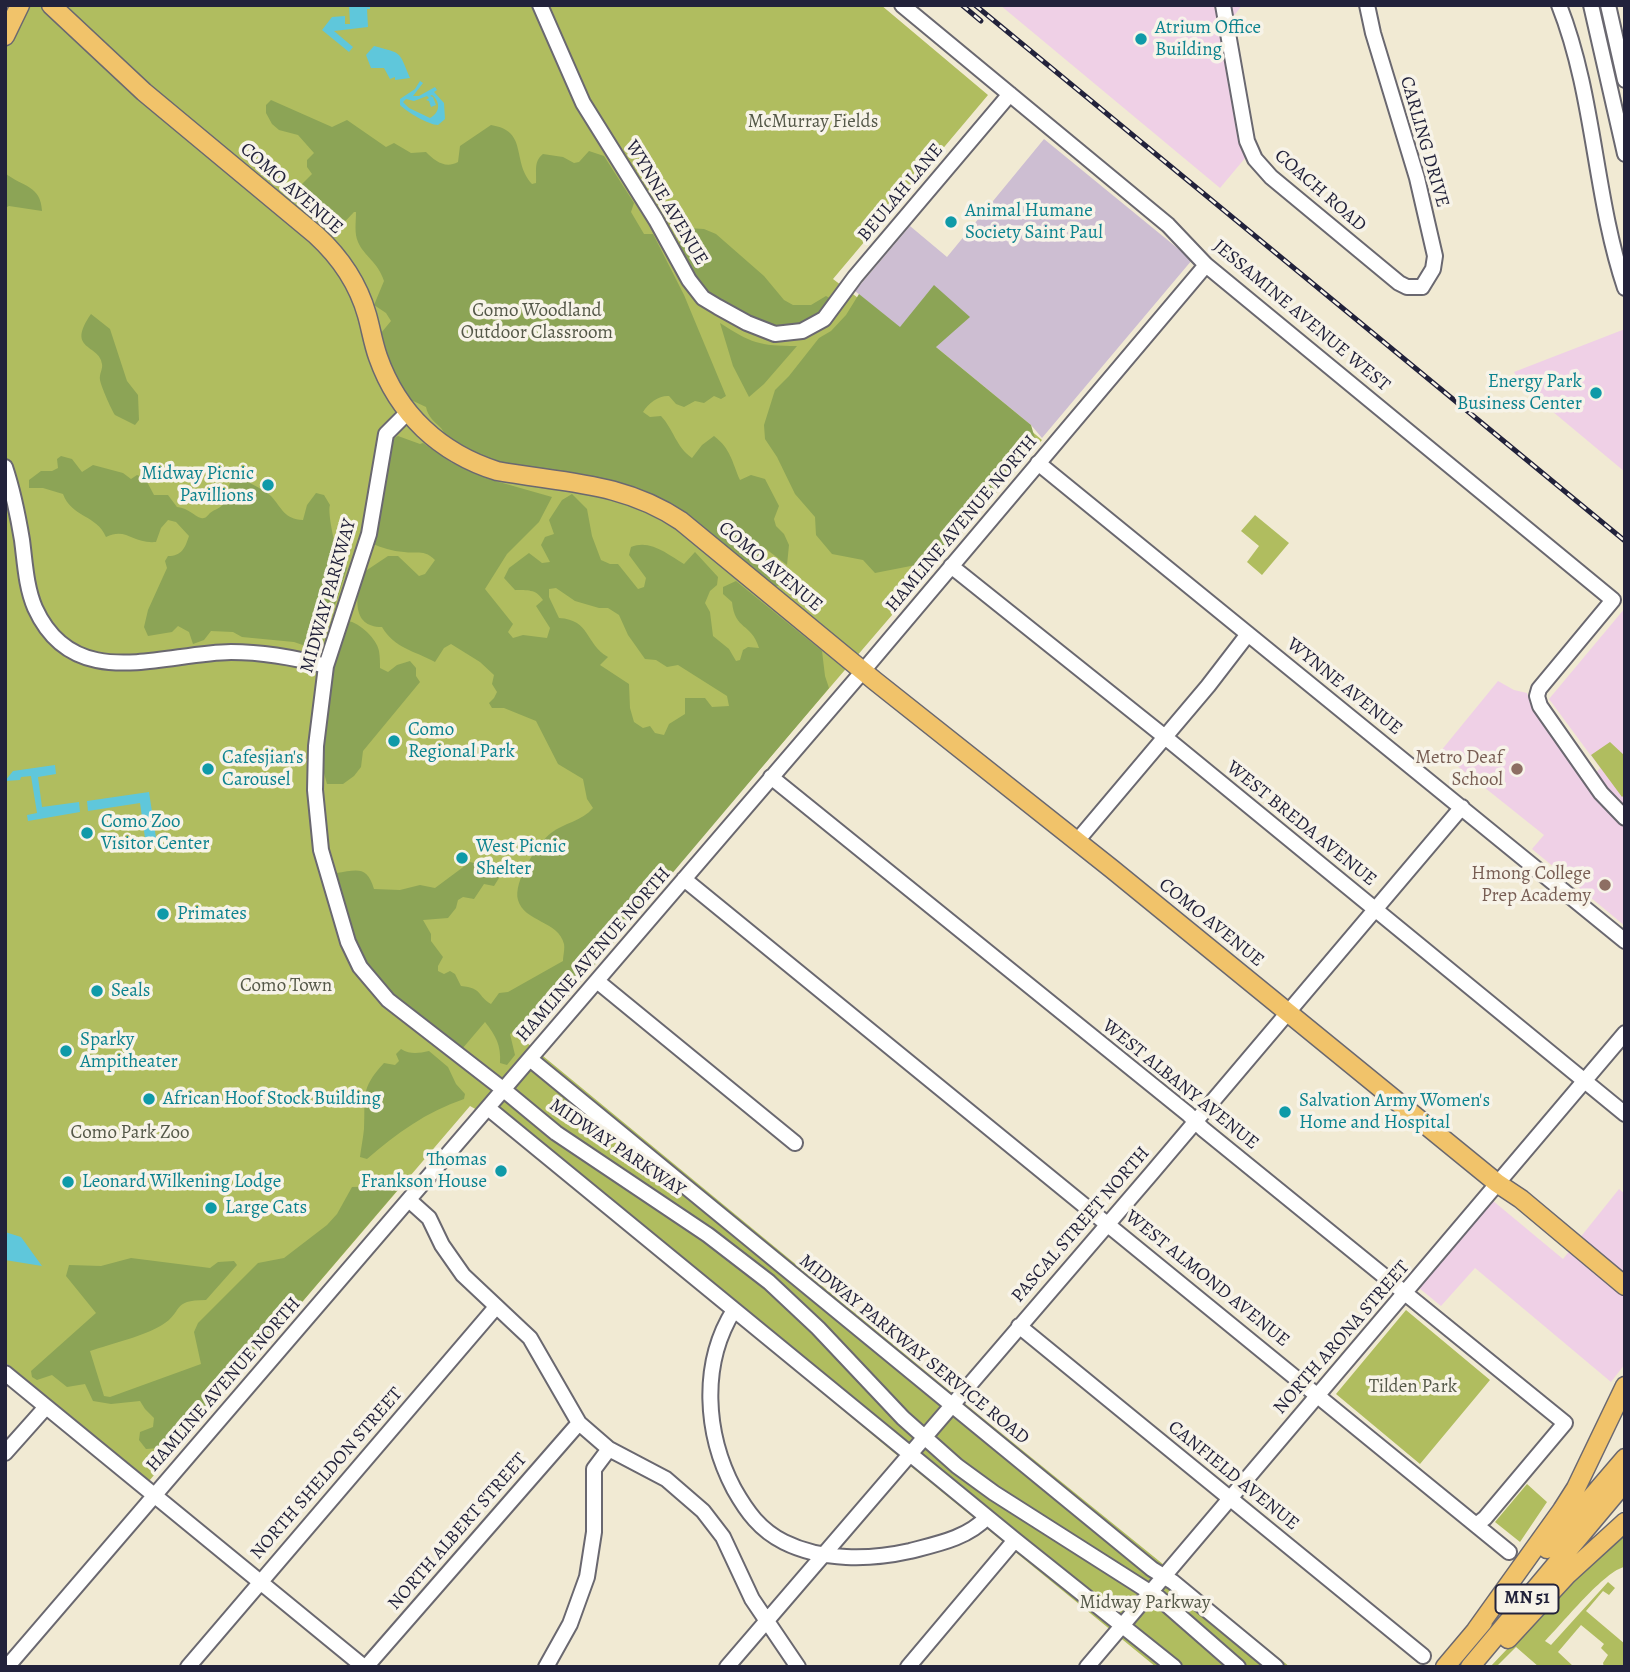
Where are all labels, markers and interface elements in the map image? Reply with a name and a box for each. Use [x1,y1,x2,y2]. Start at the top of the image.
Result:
place label: Atrium Office Building [1155,17,1261,61]
marker: Atrium Office Building [1133,31,1149,47]
street label: CARLING DRIVE [1394,74,1454,210]
park label: McMurray Fields [748,111,878,133]
street label: WYNNE AVENUE [620,136,712,270]
street label: COMO AVENUE [235,138,347,240]
street label: BEULAH LANE [853,139,949,247]
street label: COACH ROAD [1269,145,1371,237]
place label: Animal Humane Society Saint Paul [965,200,1103,244]
marker: Animal Humane Society Saint Paul [943,214,959,230]
street label: JESSAMINE AVENUE WEST [1208,235,1394,397]
park label: Como Woodland Outdoor Classroom [461,300,613,344]
place label: Energy Park Business Center [1457,371,1582,415]
marker: Energy Park Business Center [1588,385,1604,401]
street label: HAMLINE AVENUE NORTH [881,431,1043,617]
place label: Midway Picnic Pavillions [141,463,254,507]
marker: Midway Picnic Pavillions [260,477,276,493]
street label: MIDWAY PARKWAY [296,516,362,676]
street label: COMO AVENUE [713,517,827,617]
street label: WYNNE AVENUE [1282,634,1406,740]
place label: Como Regional Park [408,719,515,763]
marker: Como Regional Park [386,733,402,749]
place label: Cafesjian's Carousel [222,747,304,791]
place label: Metro Deaf School [1415,747,1503,791]
street label: WEST BREDA AVENUE [1221,757,1381,891]
marker: Cafesjian's Carousel [200,761,216,777]
marker: Metro Deaf School [1509,761,1525,777]
place label: Como Zoo Visitor Center [101,811,209,855]
marker: Como Zoo Visitor Center [79,825,95,841]
place label: West Picnic Shelter [476,836,566,880]
marker: West Picnic Shelter [454,850,470,866]
street label: HAMLINE AVENUE NORTH [512,863,676,1047]
place label: Hmong College Prep Academy [1471,863,1591,907]
street label: COMO AVENUE [1154,874,1268,972]
marker: Hmong College Prep Academy [1597,877,1613,893]
place label: Primates [177,903,247,925]
marker: Primates [155,906,171,922]
park label: Como Town [240,975,332,997]
place label: Seals [111,980,150,1002]
marker: Seals [89,983,105,999]
street label: WEST ALBANY AVENUE [1097,1015,1263,1155]
place label: Sparky Ampitheater [80,1029,178,1073]
marker: Sparky Ampitheater [58,1043,74,1059]
place label: African Hoof Stock Building [163,1088,381,1110]
place label: Salvation Army Women's Home and Hospital [1299,1090,1490,1134]
marker: African Hoof Stock Building [141,1091,157,1107]
street label: MIDWAY PARKWAY [545,1094,689,1202]
marker: Salvation Army Women's Home and Hospital [1277,1104,1293,1120]
park label: Como Park Zoo [71,1122,189,1144]
street label: PASCAL STREET NORTH [1007,1142,1155,1308]
place label: Thomas Frankson House [361,1149,487,1193]
marker: Thomas Frankson House [493,1163,509,1179]
place label: Leonard Wilkening Lodge [82,1171,281,1193]
marker: Leonard Wilkening Lodge [60,1174,76,1190]
place label: Large Cats [225,1197,307,1219]
marker: Large Cats [203,1200,219,1216]
street label: WEST ALMOND AVENUE [1120,1206,1294,1352]
street label: MIDWAY PARKWAY SERVICE ROAD [794,1250,1034,1450]
street label: NORTH ARONA STREET [1269,1257,1415,1419]
street label: HAMLINE AVENUE NORTH [142,1293,306,1477]
park label: Tilden Park [1369,1376,1457,1398]
street label: NORTH SHELDON STREET [246,1383,408,1565]
street label: CANFIELD AVENUE [1163,1416,1303,1536]
street label: NORTH ALBERT STREET [384,1449,532,1615]
road number: MN 51 [1496,1584,1558,1614]
park label: Midway Parkway [1079,1592,1211,1614]

